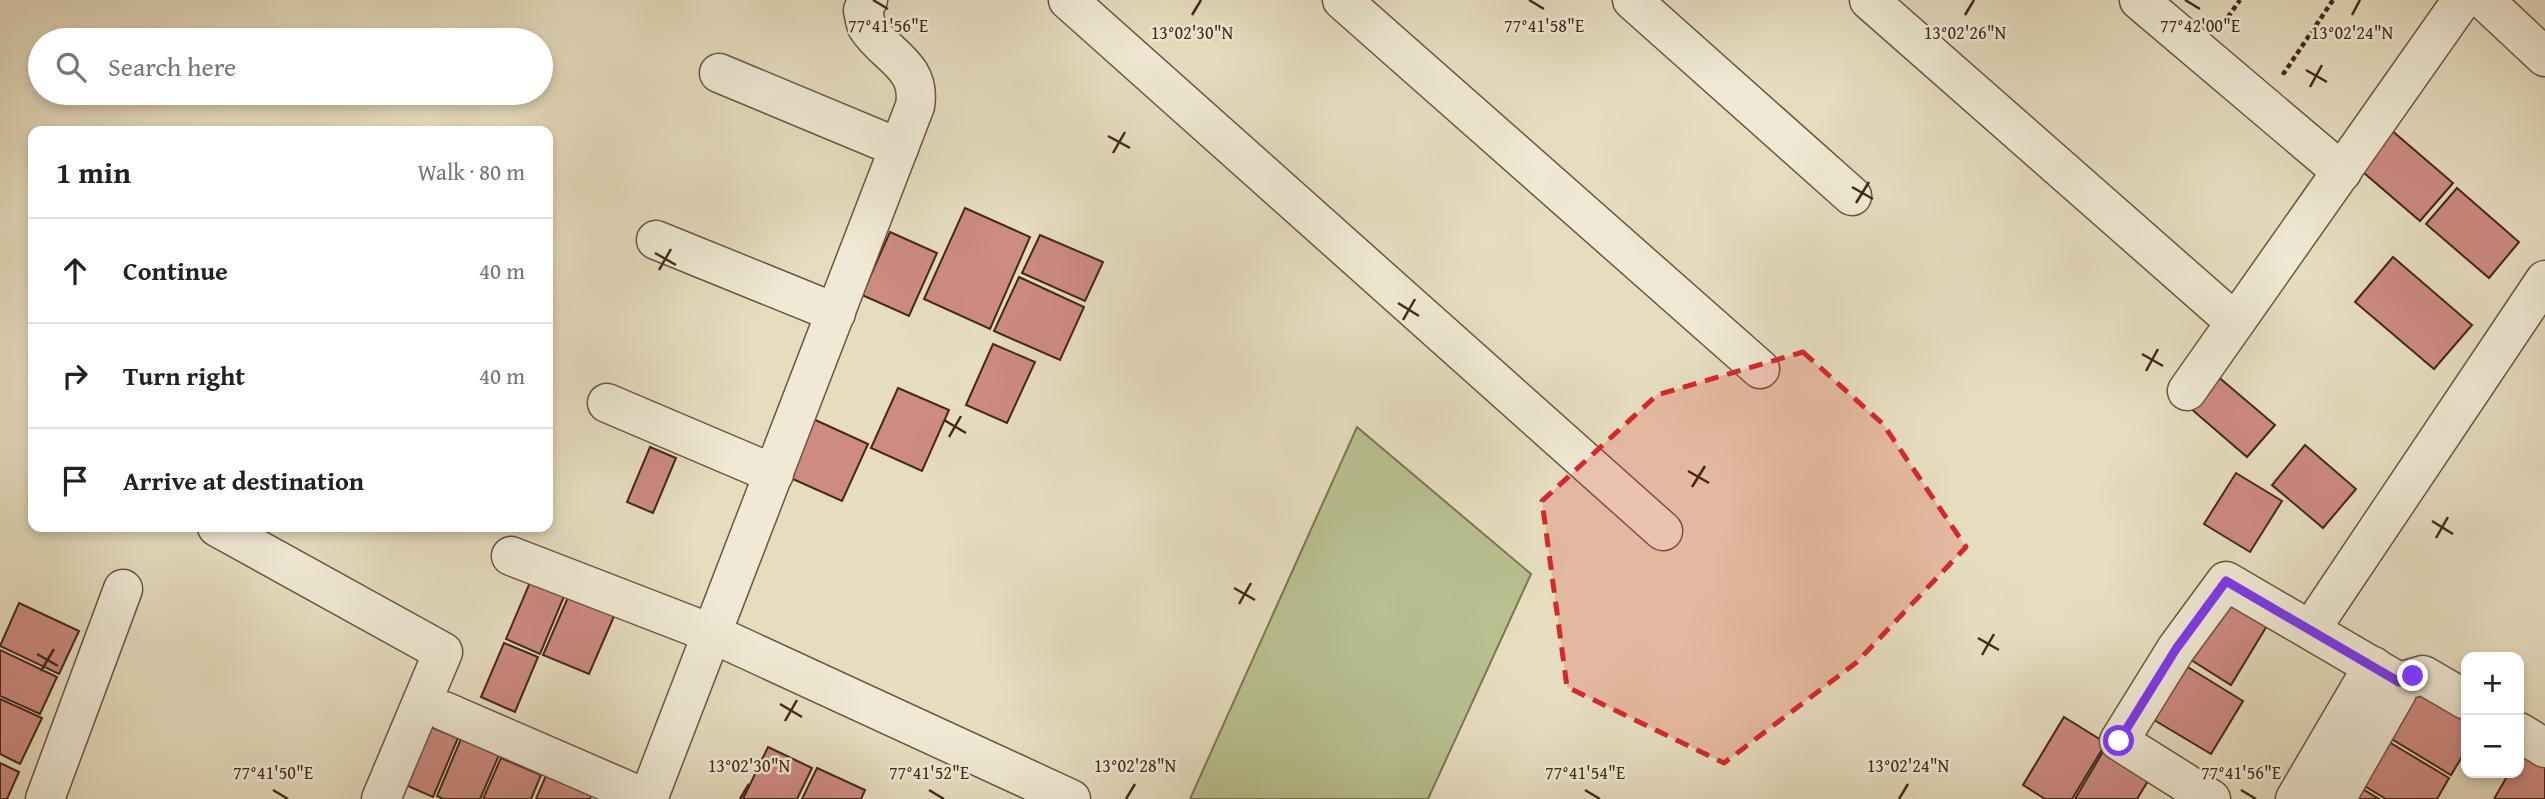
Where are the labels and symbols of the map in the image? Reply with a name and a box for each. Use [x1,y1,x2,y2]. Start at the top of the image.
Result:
text: 77°41'56"E [848,12,928,39]
text: 77°41'58"E [1504,12,1584,39]
text: 77°42'00"E [2160,12,2240,39]
text: 13°02'30"N [1151,19,1234,46]
text: 13°02'26"N [1924,19,2007,46]
text: 13°02'24"N [2311,19,2394,46]
route end [2397,660,2428,691]
route start [2103,725,2134,756]
text: 13°02'30"N [708,752,791,779]
text: 13°02'28"N [1094,752,1177,779]
text: 13°02'24"N [1867,752,1950,779]
text: 77°41'50"E [233,759,313,786]
text: 77°41'52"E [889,759,969,786]
text: 77°41'54"E [1545,759,1625,786]
text: 77°41'56"E [2201,759,2281,786]

